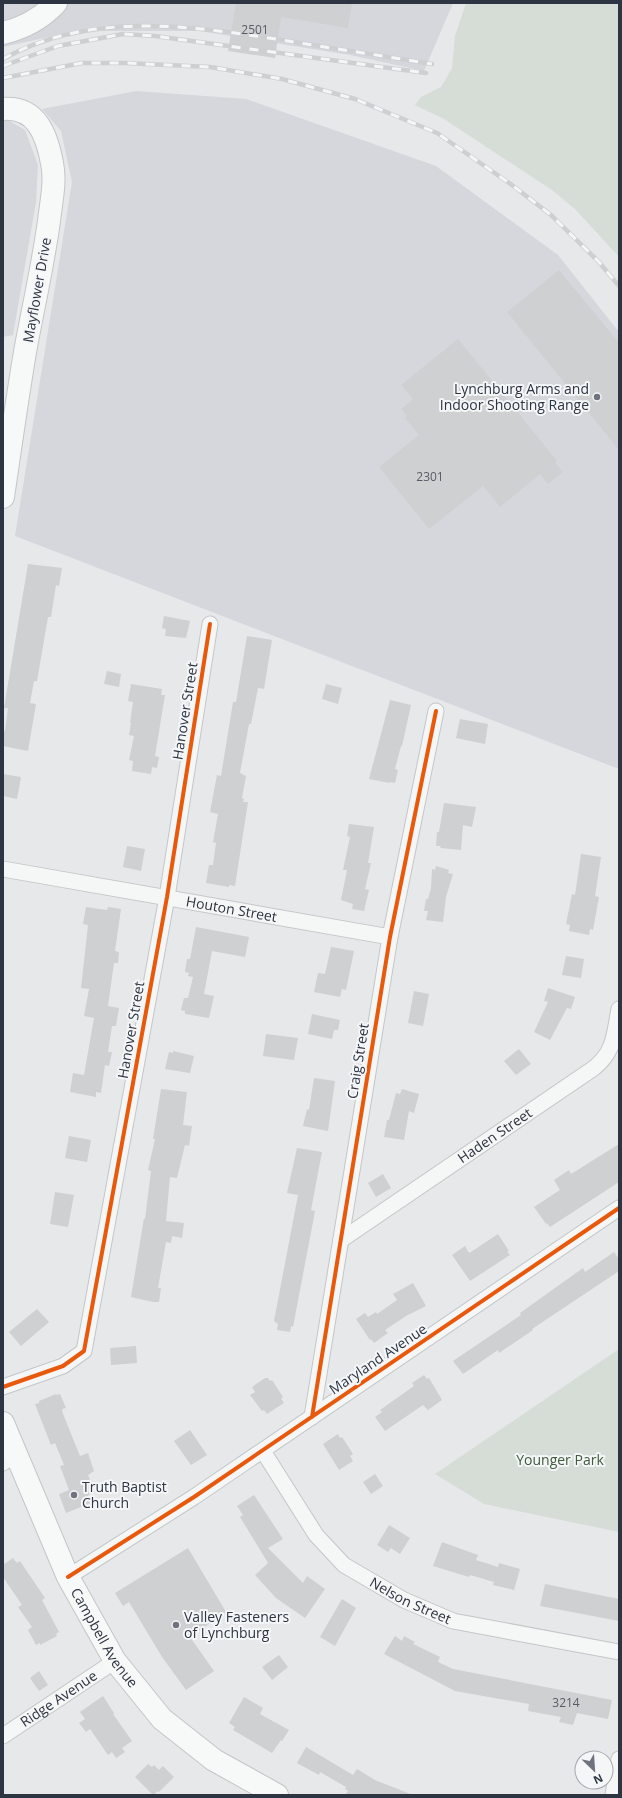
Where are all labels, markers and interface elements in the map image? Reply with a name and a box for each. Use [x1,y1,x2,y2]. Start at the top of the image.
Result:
house number: 2501 [241,21,269,38]
street label: Mayflower Drive [18,236,55,344]
place label: Lynchburg Arms and Indoor Shooting Range [440,379,589,414]
marker: Lynchburg Arms and Indoor Shooting Range [592,392,602,402]
house number: 2301 [416,468,444,485]
street label: Hanover Street [167,661,202,761]
street label: Houton Street [185,891,279,926]
street label: Hanover Street [113,980,148,1080]
street label: Craig Street [342,1022,373,1100]
street label: Haden Street [454,1103,535,1167]
street label: Maryland Avenue [325,1319,430,1398]
park label: Younger Park [516,1450,604,1469]
place label: Truth Baptist Church [82,1477,167,1512]
marker: Truth Baptist Church [69,1490,79,1500]
street label: Nelson Street [367,1572,454,1628]
street label: Campbell Avenue [67,1584,143,1691]
place label: Valley Fasteners of Lynchburg [184,1607,289,1642]
marker: Valley Fasteners of Lynchburg [171,1620,181,1630]
street label: Ridge Avenue [16,1666,101,1731]
house number: 3214 [552,1694,580,1711]
north arrow [574,1750,614,1790]
text: N [591,1771,606,1788]

